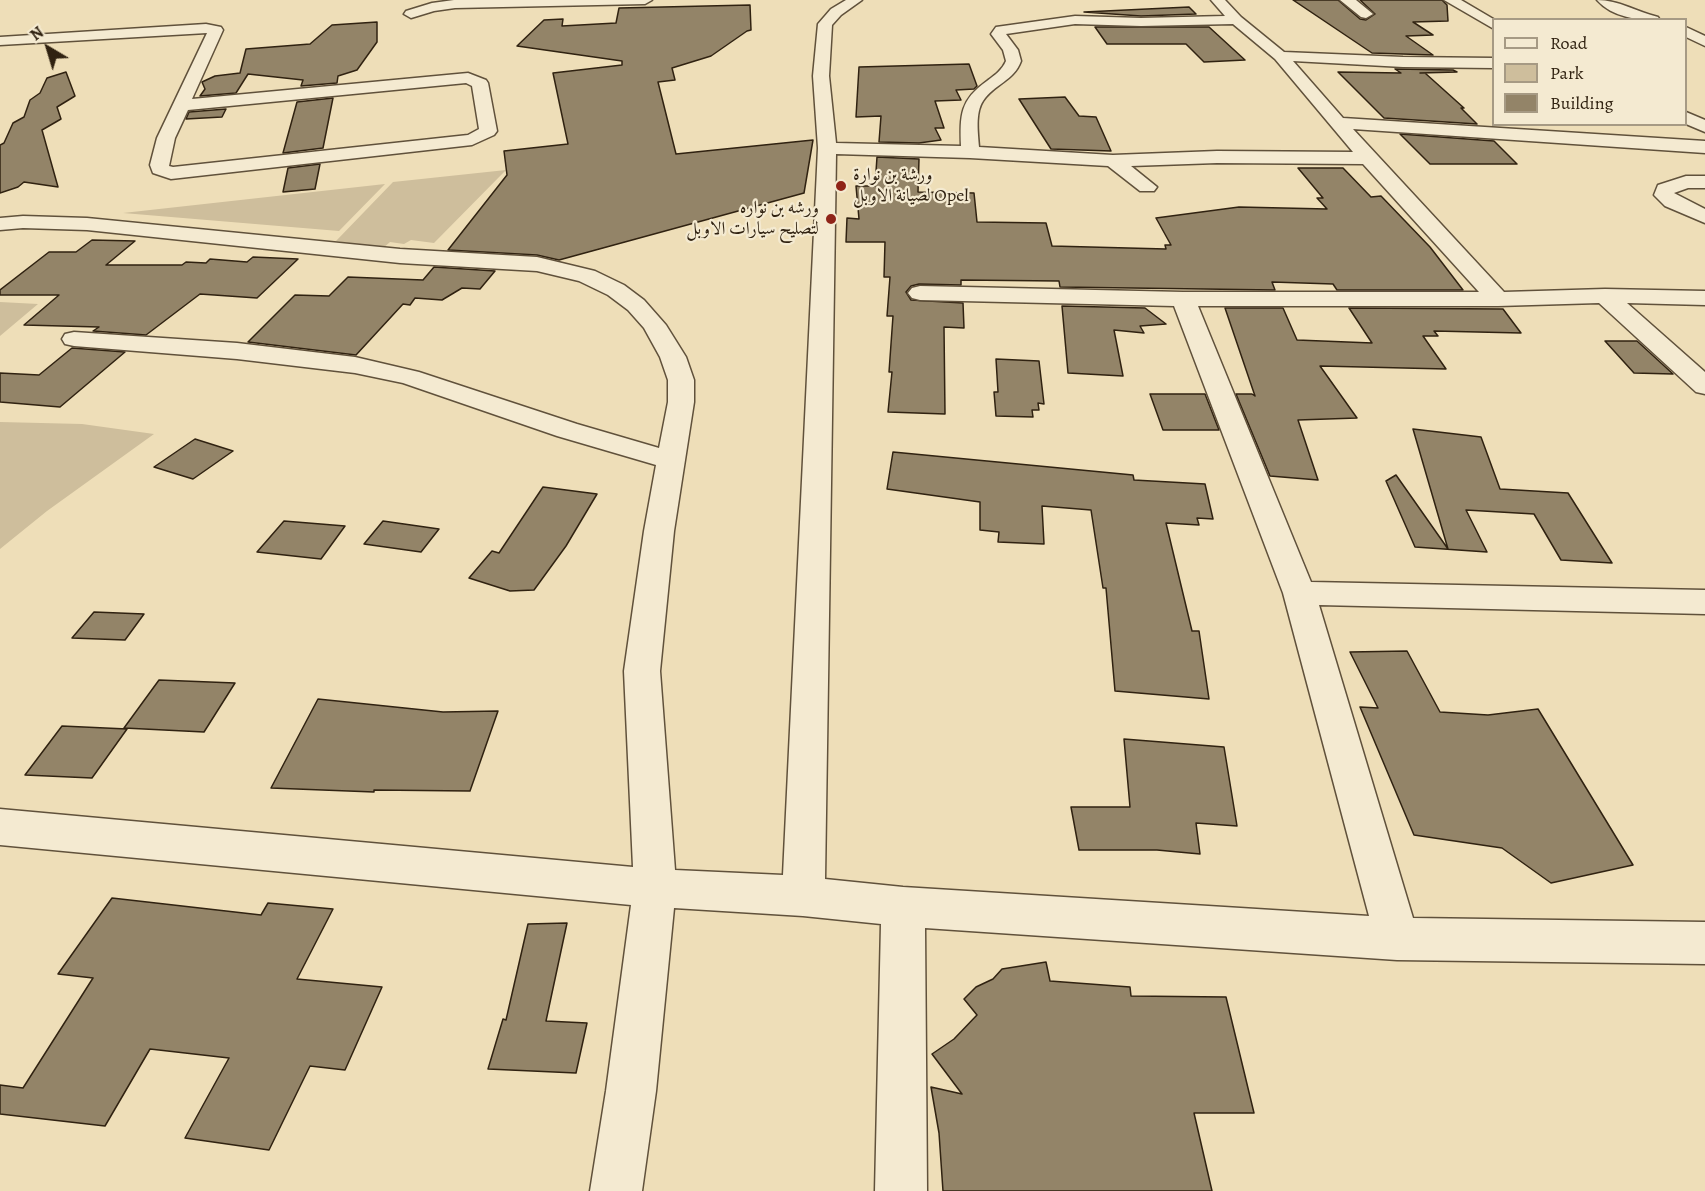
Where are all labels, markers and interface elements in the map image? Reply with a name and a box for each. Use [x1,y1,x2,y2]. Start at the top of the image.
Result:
north arrow [18,18,78,78]
legend [1492,18,1687,126]
text: N [26,22,48,46]
text: Road [1550,31,1587,55]
text: Park [1550,61,1584,85]
text: Building [1550,91,1614,115]
place label: ورشة بن نوارة لصيانة الاوبل Opel [853,165,969,207]
marker: ورشة بن نوارة لصيانة الاوبل Opel [834,179,848,193]
place label: ورشه بن نواره لتصليح سيارات الاوبل [686,198,819,240]
marker: ورشه بن نواره لتصليح سيارات الاوبل [824,212,838,226]

